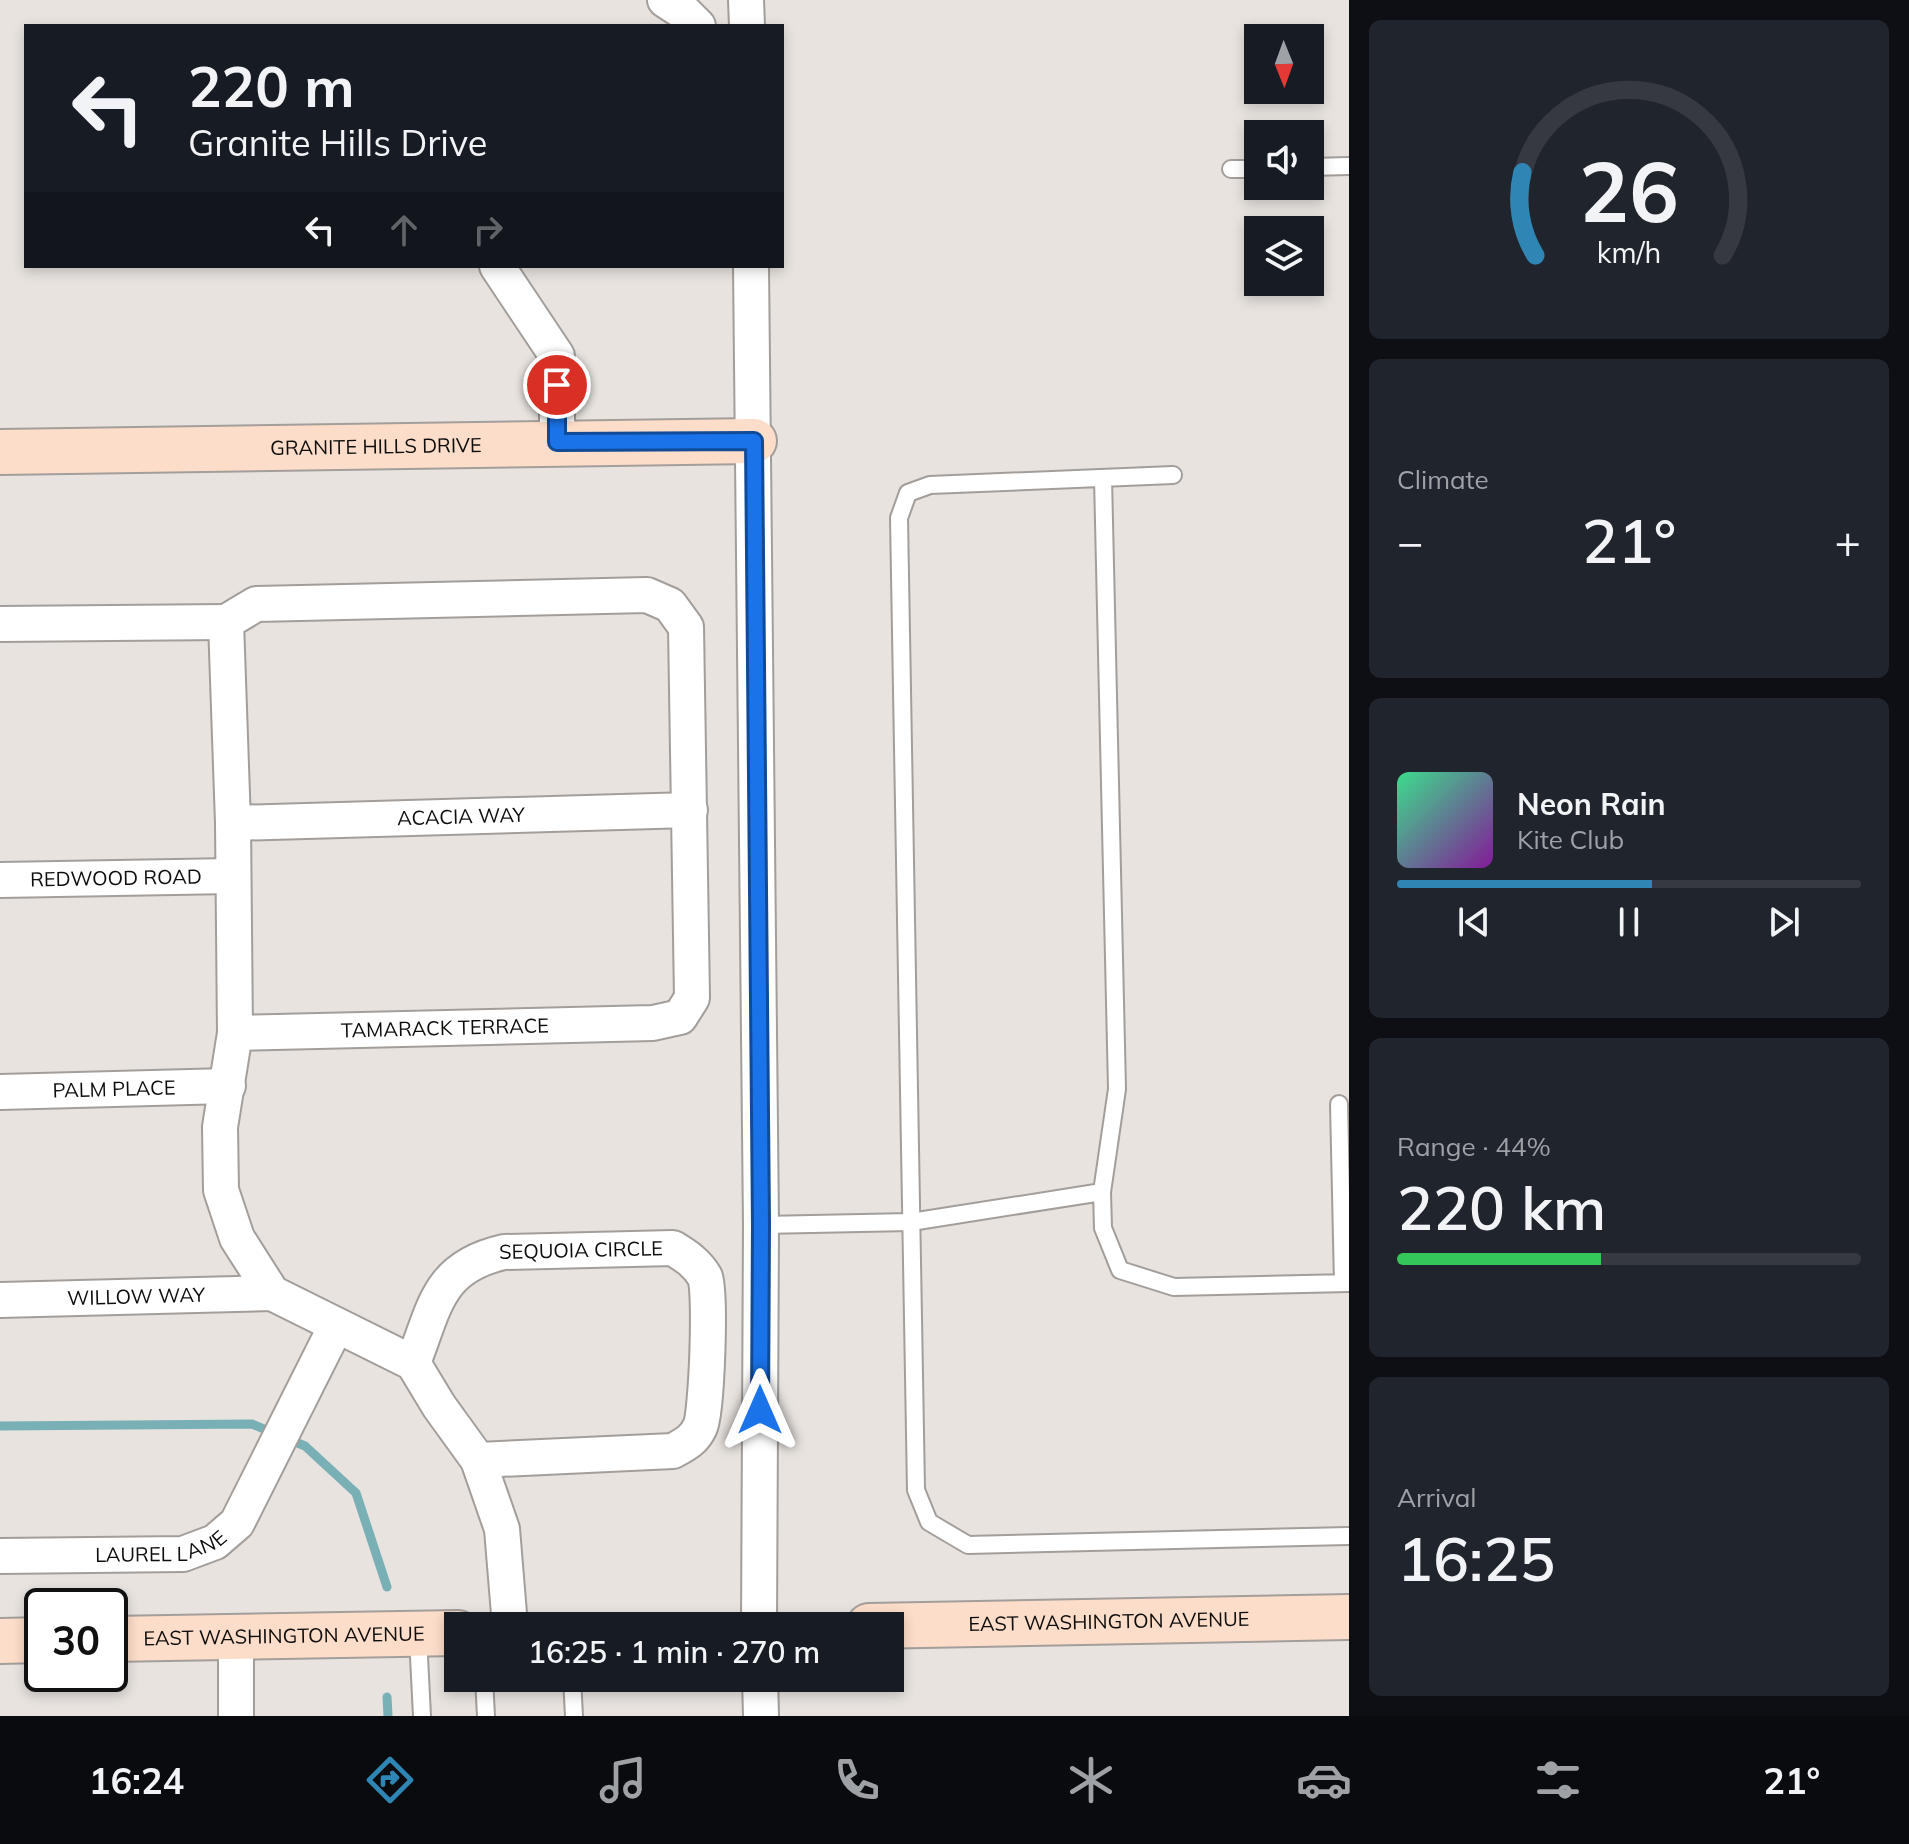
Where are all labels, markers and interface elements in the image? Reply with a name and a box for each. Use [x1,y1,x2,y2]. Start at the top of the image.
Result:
north arrow [1244,24,1324,104]
map controls [1244,24,1324,296]
text: 220 m [188,51,355,121]
icon: left [56,56,160,160]
text: Granite Hills Drive [188,120,487,165]
button: sound [1244,120,1324,200]
text: 26 [1579,137,1679,242]
icon: left [298,208,342,252]
icon: ahead [382,208,426,252]
icon: right [466,208,510,252]
button: layers [1244,216,1324,296]
text: km/h [1597,234,1661,270]
pin [523,351,591,419]
icon: arrive [535,363,579,407]
street label: GRANITE HILLS DRIVE [270,432,482,460]
text: Climate [1397,463,1489,496]
text: 21° [1582,503,1676,578]
text: − [1397,514,1423,569]
text: + [1835,514,1861,569]
text: Neon Rain [1517,785,1666,823]
street label: ACACIA WAY [397,802,526,830]
text: Kite Club [1517,823,1624,856]
street label: REDWOOD ROAD [30,864,202,891]
icon: previous [1452,900,1496,944]
icon: pause [1607,900,1651,944]
icon: next [1762,900,1806,944]
street label: TAMARACK TERRACE [341,1012,549,1042]
street label: PALM PLACE [52,1074,176,1103]
text: Range · 44% [1397,1130,1551,1163]
text: 220 km [1397,1170,1606,1245]
street label: SEQUOIA CIRCLE [499,1235,663,1264]
street label: WILLOW WAY [67,1282,206,1310]
position arrow [718,1368,802,1452]
text: Arrival [1397,1481,1477,1514]
text: 16:25 [1397,1521,1555,1596]
street label: LAUREL LANE [95,1525,232,1567]
speed limit sign: 30 [24,1588,128,1692]
street label: EAST WASHINGTON AVENUE [968,1606,1250,1636]
street label: EAST WASHINGTON AVENUE [143,1621,425,1650]
text: 16:25 · 1 min · 270 m [528,1633,820,1671]
icon: directions [362,1752,418,1808]
icon: music [595,1752,651,1808]
icon: phone [829,1752,885,1808]
icon: climate [1063,1752,1119,1808]
icon: car [1296,1752,1352,1808]
icon: filters [1530,1752,1586,1808]
text: 16:24 [89,1758,184,1803]
text: 21° [1763,1758,1820,1803]

